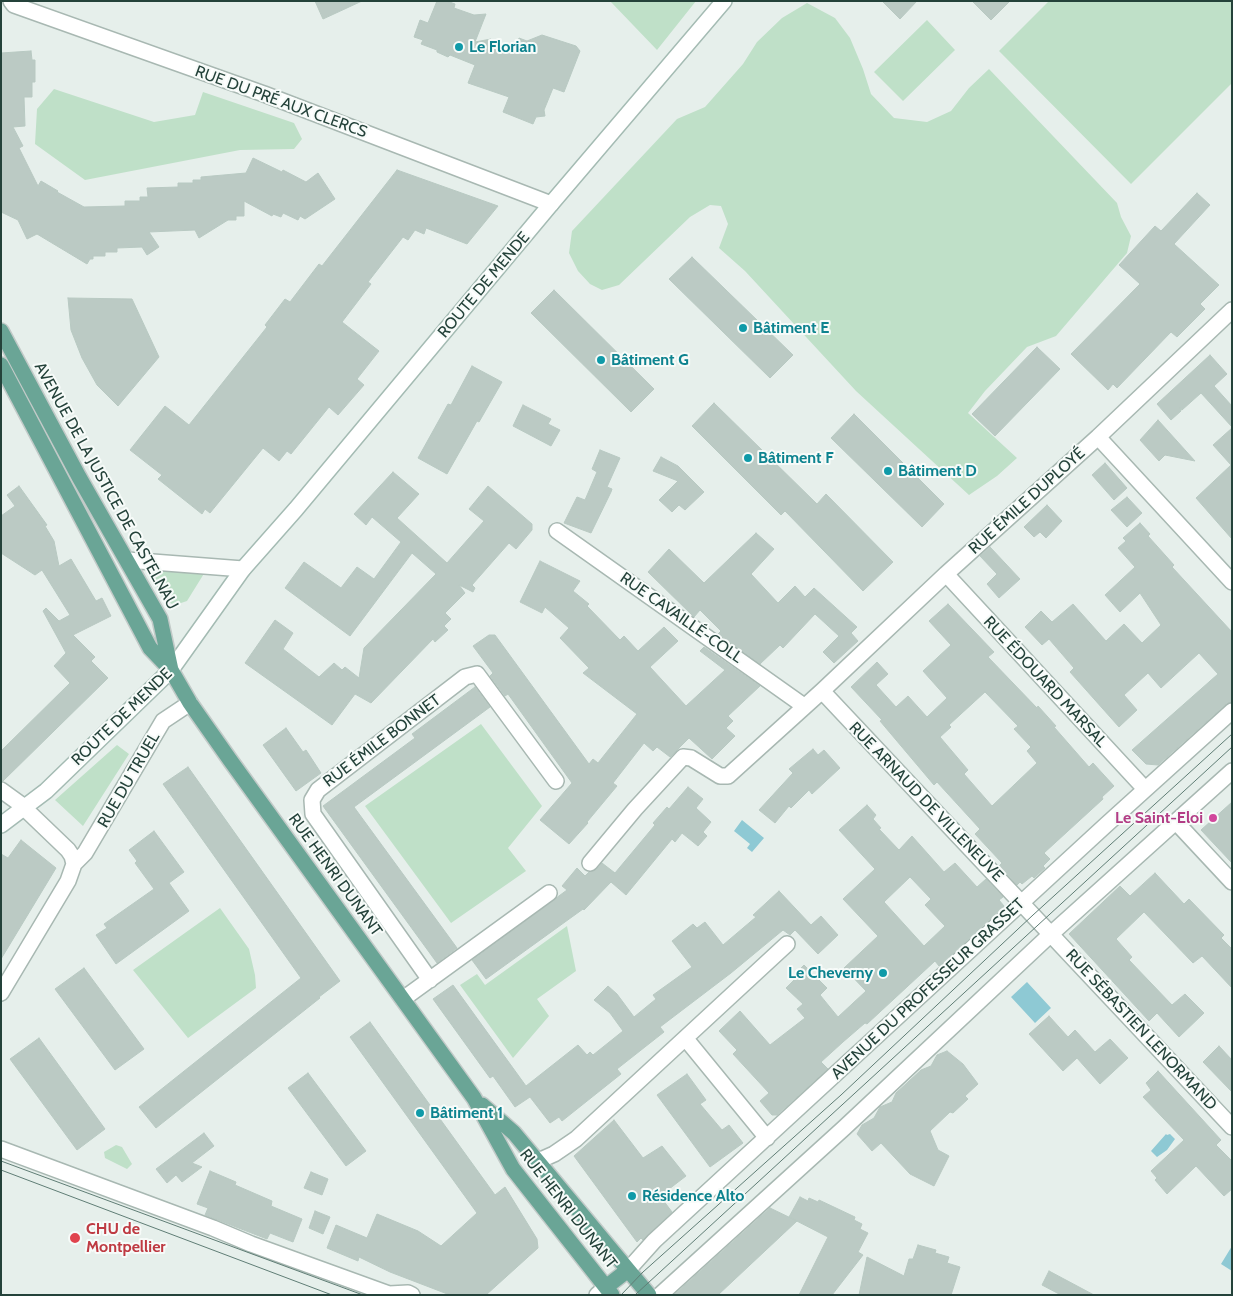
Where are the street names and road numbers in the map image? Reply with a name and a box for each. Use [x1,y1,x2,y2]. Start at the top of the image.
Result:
street label: RUE DU PRÉ AUX CLERCS [192,62,370,142]
street label: ROUTE DE MENDE [434,228,534,342]
street label: AVENUE DE LA JUSTICE DE CASTELNAU [30,359,182,613]
street label: RUE ÉMILE DUPLOYÉ [965,444,1089,558]
street label: RUE CAVAILLÉ-COLL [616,569,746,667]
street label: RUE ÉDOUARD MARSAL [979,612,1111,752]
street label: ROUTE DE MENDE [68,664,176,770]
street label: RUE ÉMILE BONNET [320,691,444,791]
street label: RUE ARNAUD DE VILLENEUVE [845,718,1007,886]
street label: RUE DU TRUEL [94,729,164,831]
street label: RUE HENRI DUNANT [284,810,386,940]
street label: AVENUE DU PROFESSEUR GRASSET [828,894,1028,1084]
street label: RUE SÉBASTIEN LENORMAND [1061,946,1221,1114]
street label: RUE HENRI DUNANT [515,1145,621,1273]

